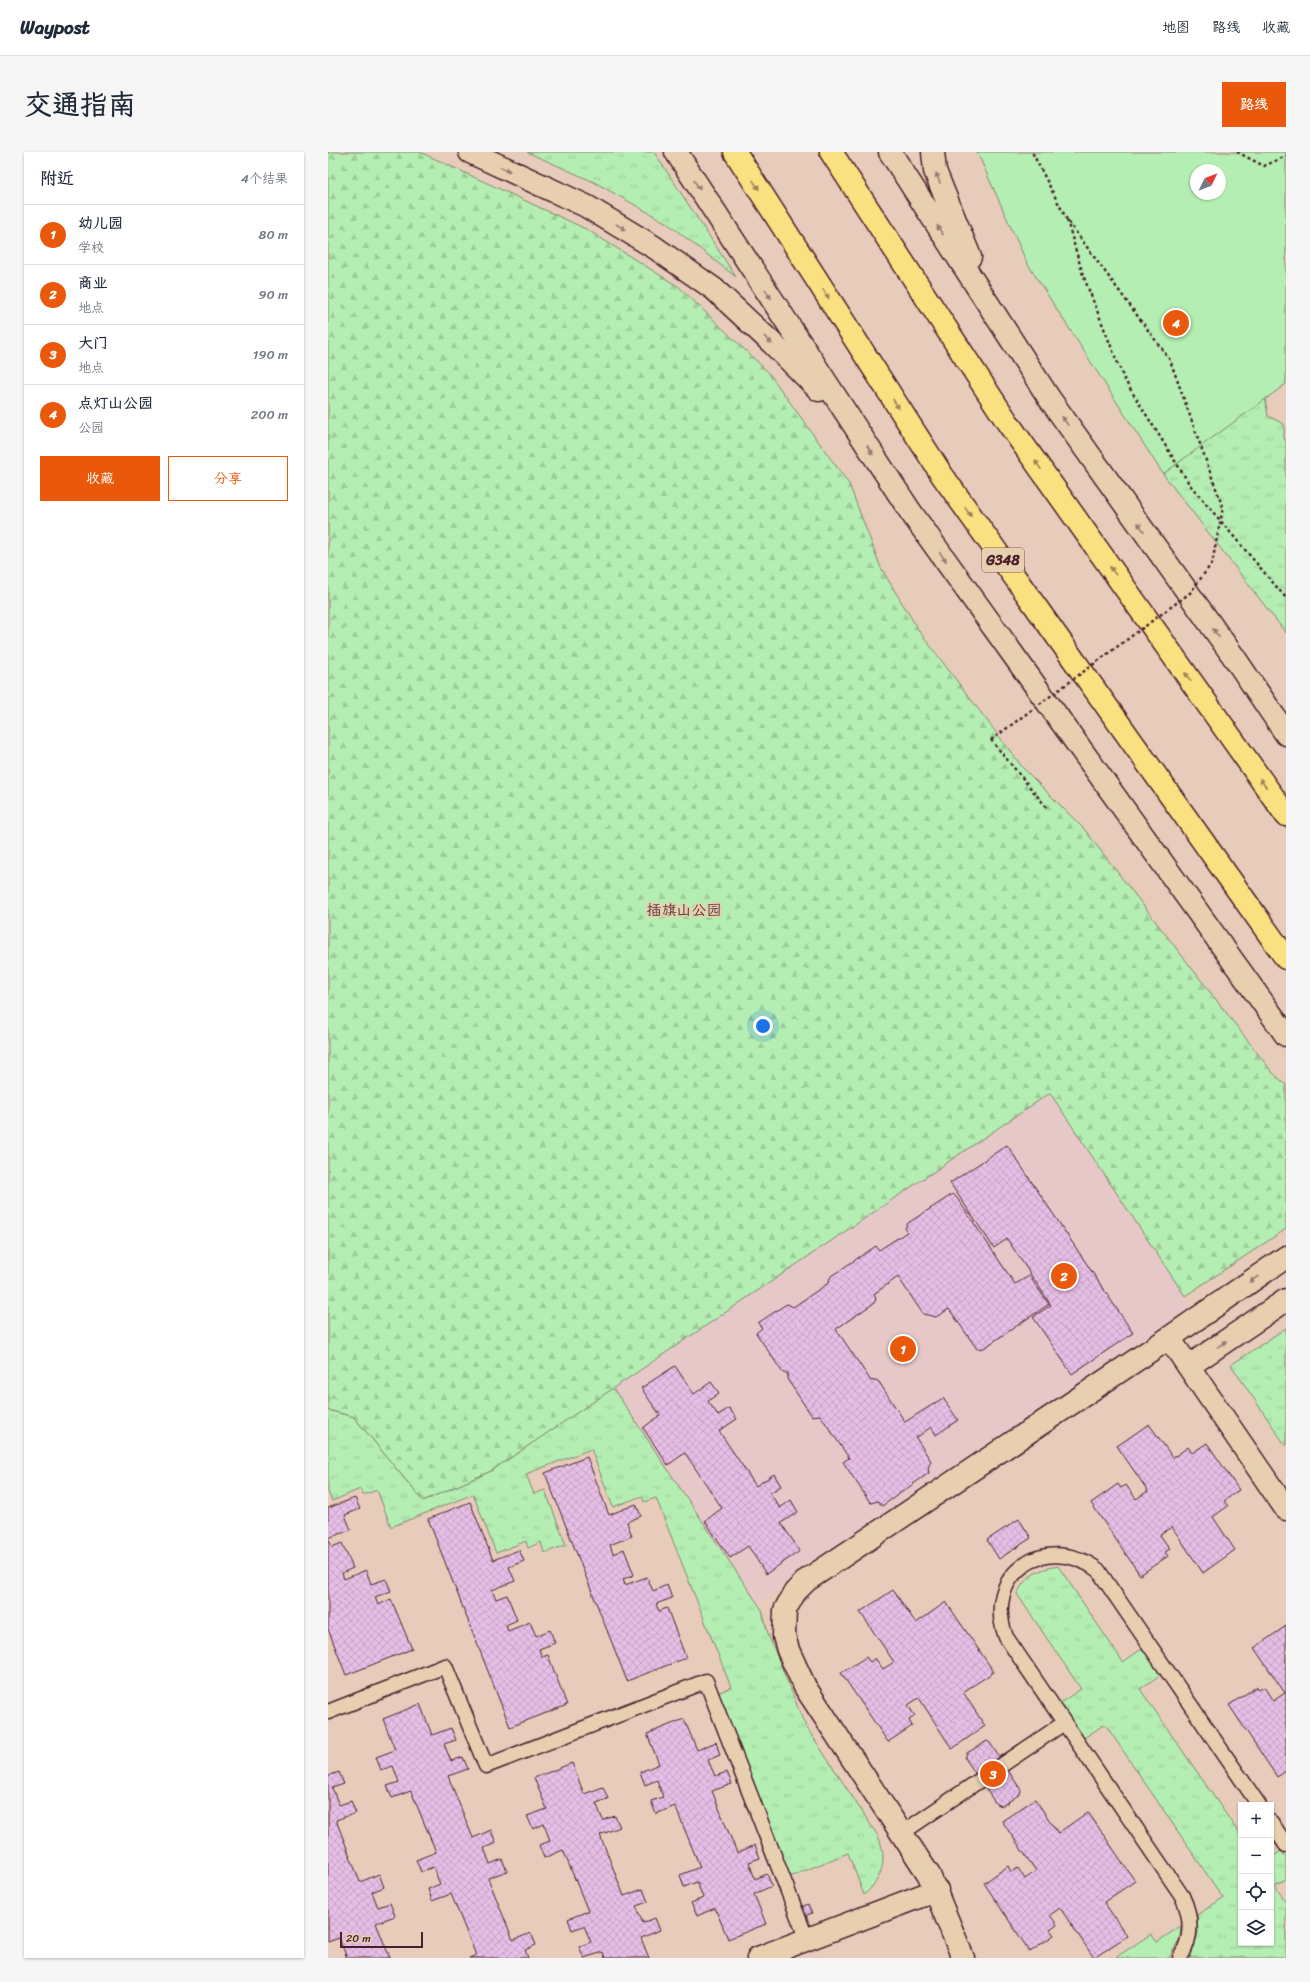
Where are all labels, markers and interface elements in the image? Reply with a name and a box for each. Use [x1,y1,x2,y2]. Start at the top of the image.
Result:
text: Waypost [20,11,90,44]
text: 地图 [1162,15,1190,40]
text: 路线 [1212,15,1240,40]
text: 收藏 [1262,15,1290,40]
text: 交通指南 [24,80,136,129]
button: 路线 [1222,82,1286,127]
text: 附近 [40,163,74,193]
north arrow [1190,164,1226,200]
one-way arrow [499,166,511,172]
text: 4个结果 [241,167,288,190]
one-way arrow [934,171,940,183]
one-way arrow [694,179,701,191]
one-way arrow [752,179,759,191]
text: 幼儿园 [78,210,123,236]
text: 1 [50,223,56,246]
text: 80 m [259,223,288,246]
one-way arrow [615,224,627,231]
one-way arrow [937,224,944,236]
text: 学校 [78,236,104,259]
text: 商业 [78,270,108,296]
text: 2 [49,283,57,306]
text: 90 m [258,283,288,306]
one-way arrow [764,288,771,300]
one-way arrow [822,289,830,299]
text: 地点 [78,296,104,319]
pin: 4 [1163,308,1189,338]
text: 大门 [78,330,108,356]
one-way arrow [763,335,773,344]
text: 3 [49,343,57,366]
text: 190 m [253,343,288,366]
text: 地点 [78,356,104,379]
text: 点灯山公园 [78,390,153,416]
one-way arrow [892,399,900,409]
text: 4 [49,403,57,426]
text: 200 m [251,403,288,426]
text: 公园 [78,416,104,439]
one-way arrow [1061,416,1069,426]
one-way arrow [866,444,873,456]
button: 收藏 [40,456,160,501]
button: 分享 [168,456,288,501]
one-way arrow [1034,460,1042,470]
one-way arrow [964,507,972,517]
one-way arrow [1137,521,1145,532]
road number: G348 [982,548,1024,572]
one-way arrow [939,552,947,562]
one-way arrow [1109,566,1117,576]
one-way arrow [1212,627,1220,638]
one-way arrow [1184,672,1192,682]
one-way arrow [1259,778,1268,789]
park label: 插旗山公园 [646,897,722,923]
your location [753,1016,773,1036]
pin: 2 [1051,1261,1077,1291]
one-way arrow [1249,1275,1259,1283]
pin: 1 [890,1334,916,1364]
one-way arrow [1216,1340,1227,1348]
pin: 3 [980,1759,1006,1789]
map controls [1238,1802,1274,1946]
button: + [1238,1802,1274,1838]
button: − [1238,1838,1274,1874]
button: locate [1238,1874,1274,1910]
button: layers [1238,1910,1274,1946]
text: 20 m [346,1929,371,1948]
scale bar [340,1930,423,1949]

